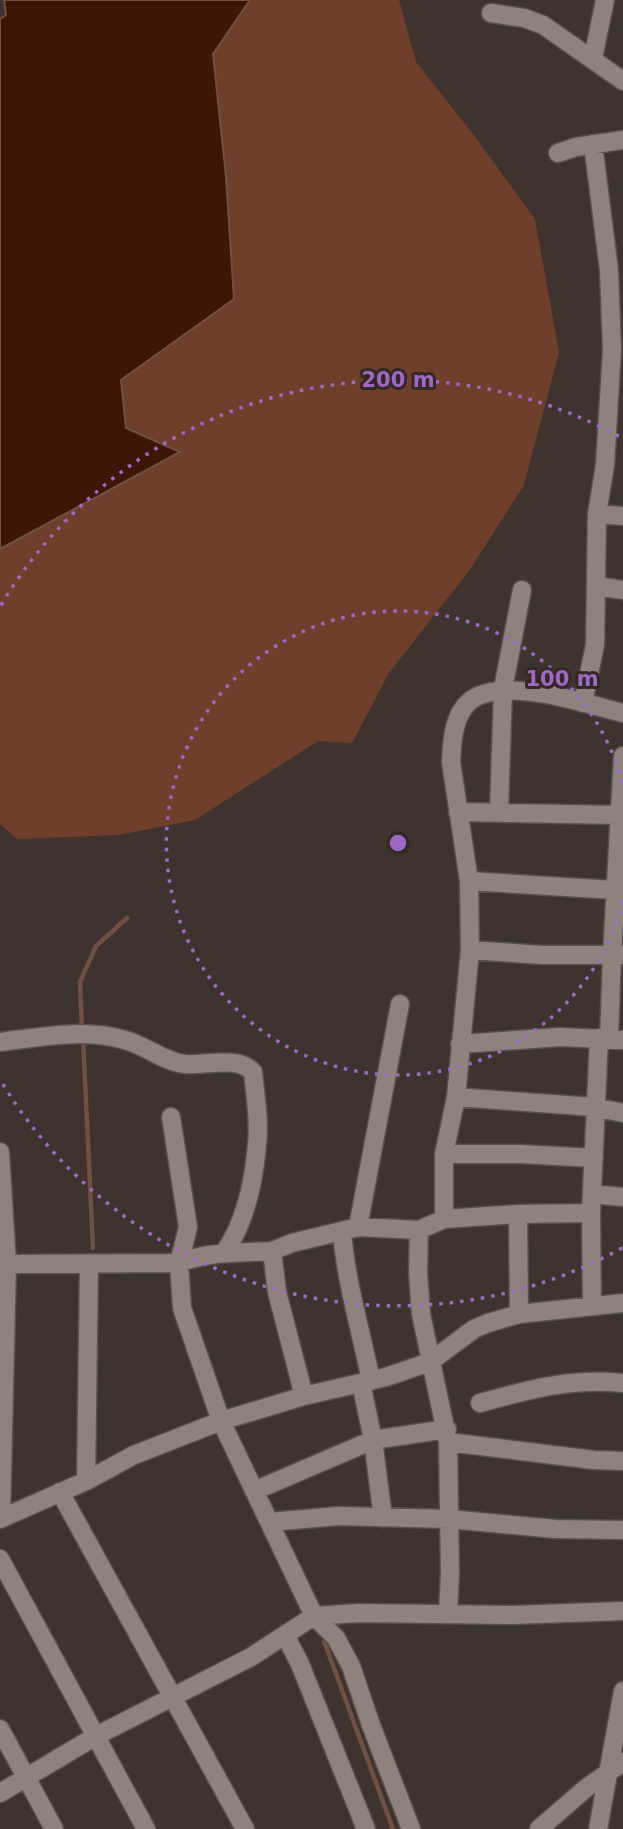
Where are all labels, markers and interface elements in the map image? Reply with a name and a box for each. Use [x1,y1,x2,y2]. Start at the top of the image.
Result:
text: 200 m [361,368,435,392]
text: 100 m [525,667,599,691]
centre of rings [386,831,410,855]

